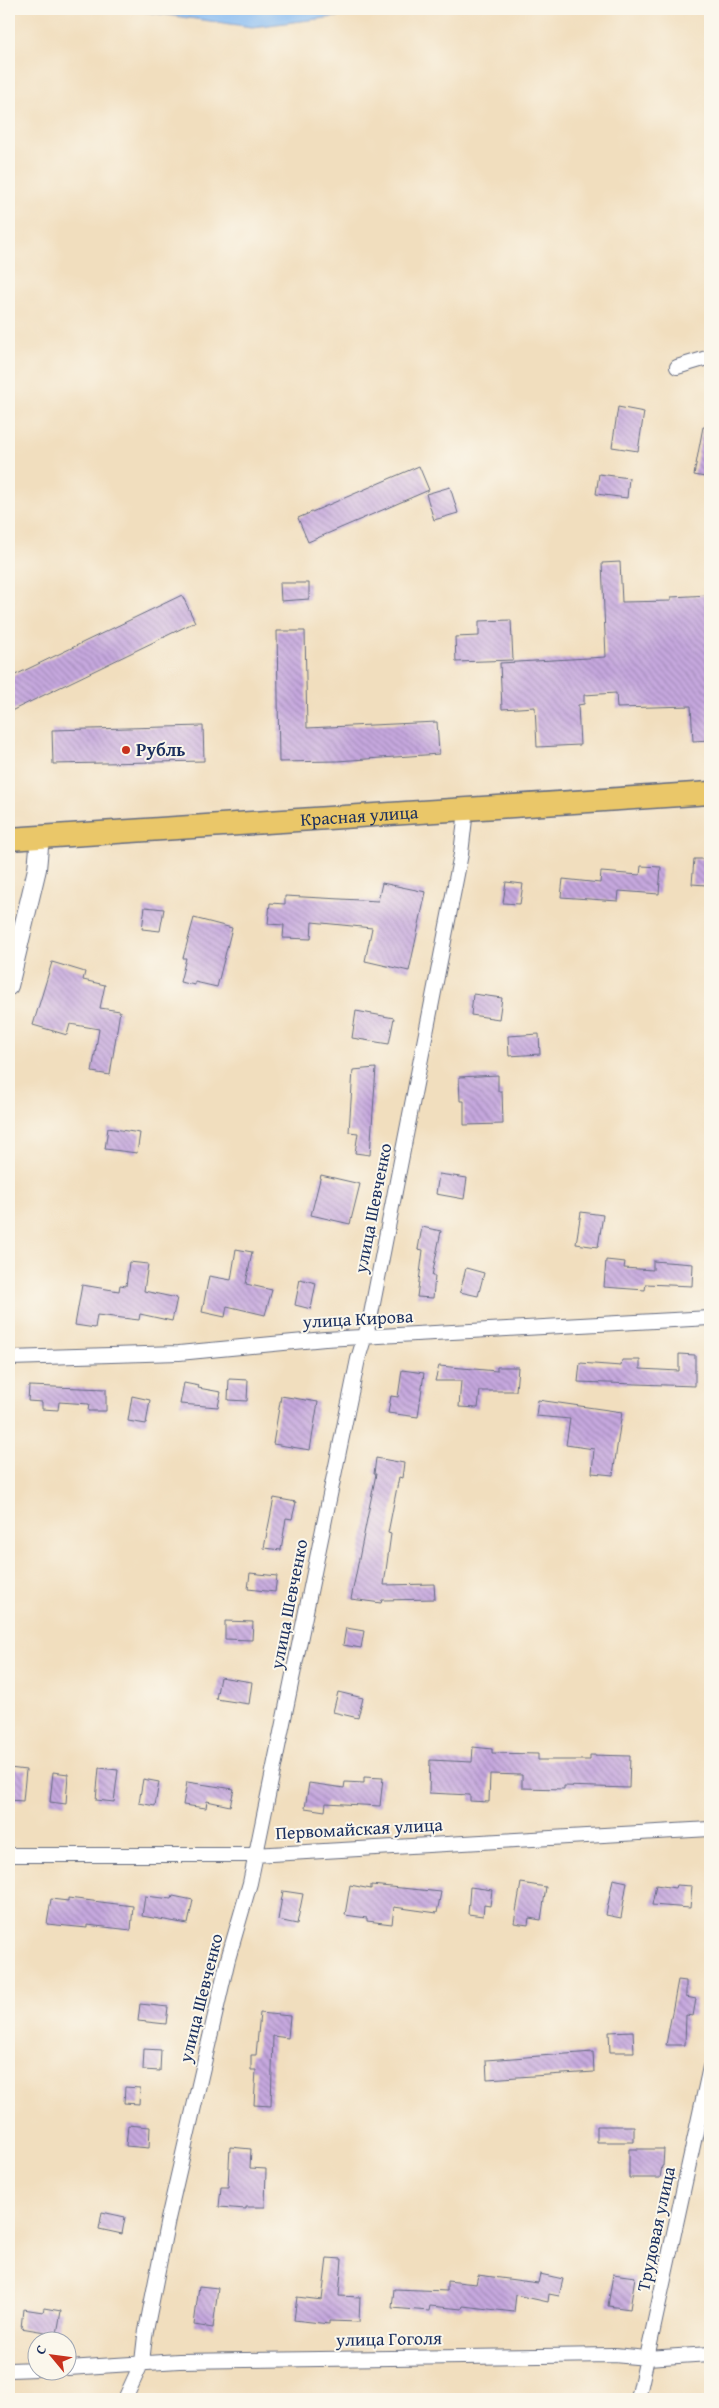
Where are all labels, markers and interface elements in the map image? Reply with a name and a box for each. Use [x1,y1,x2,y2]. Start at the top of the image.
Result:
place label: Рубль [136,736,186,763]
marker: Рубль [120,744,132,756]
street label: Красная улица [299,798,419,833]
street label: улица Шевченко [346,1141,398,1276]
street label: улица Кирова [301,1302,414,1335]
street label: улица Шевченко [262,1537,314,1672]
street label: Первомайская улица [275,1811,444,1846]
street label: улица Шевченко [171,1931,230,2066]
street label: Трудовая улица [629,2164,682,2294]
street label: улица Гоголя [335,2324,442,2353]
north arrow [28,2330,78,2380]
text: С [30,2341,51,2358]

